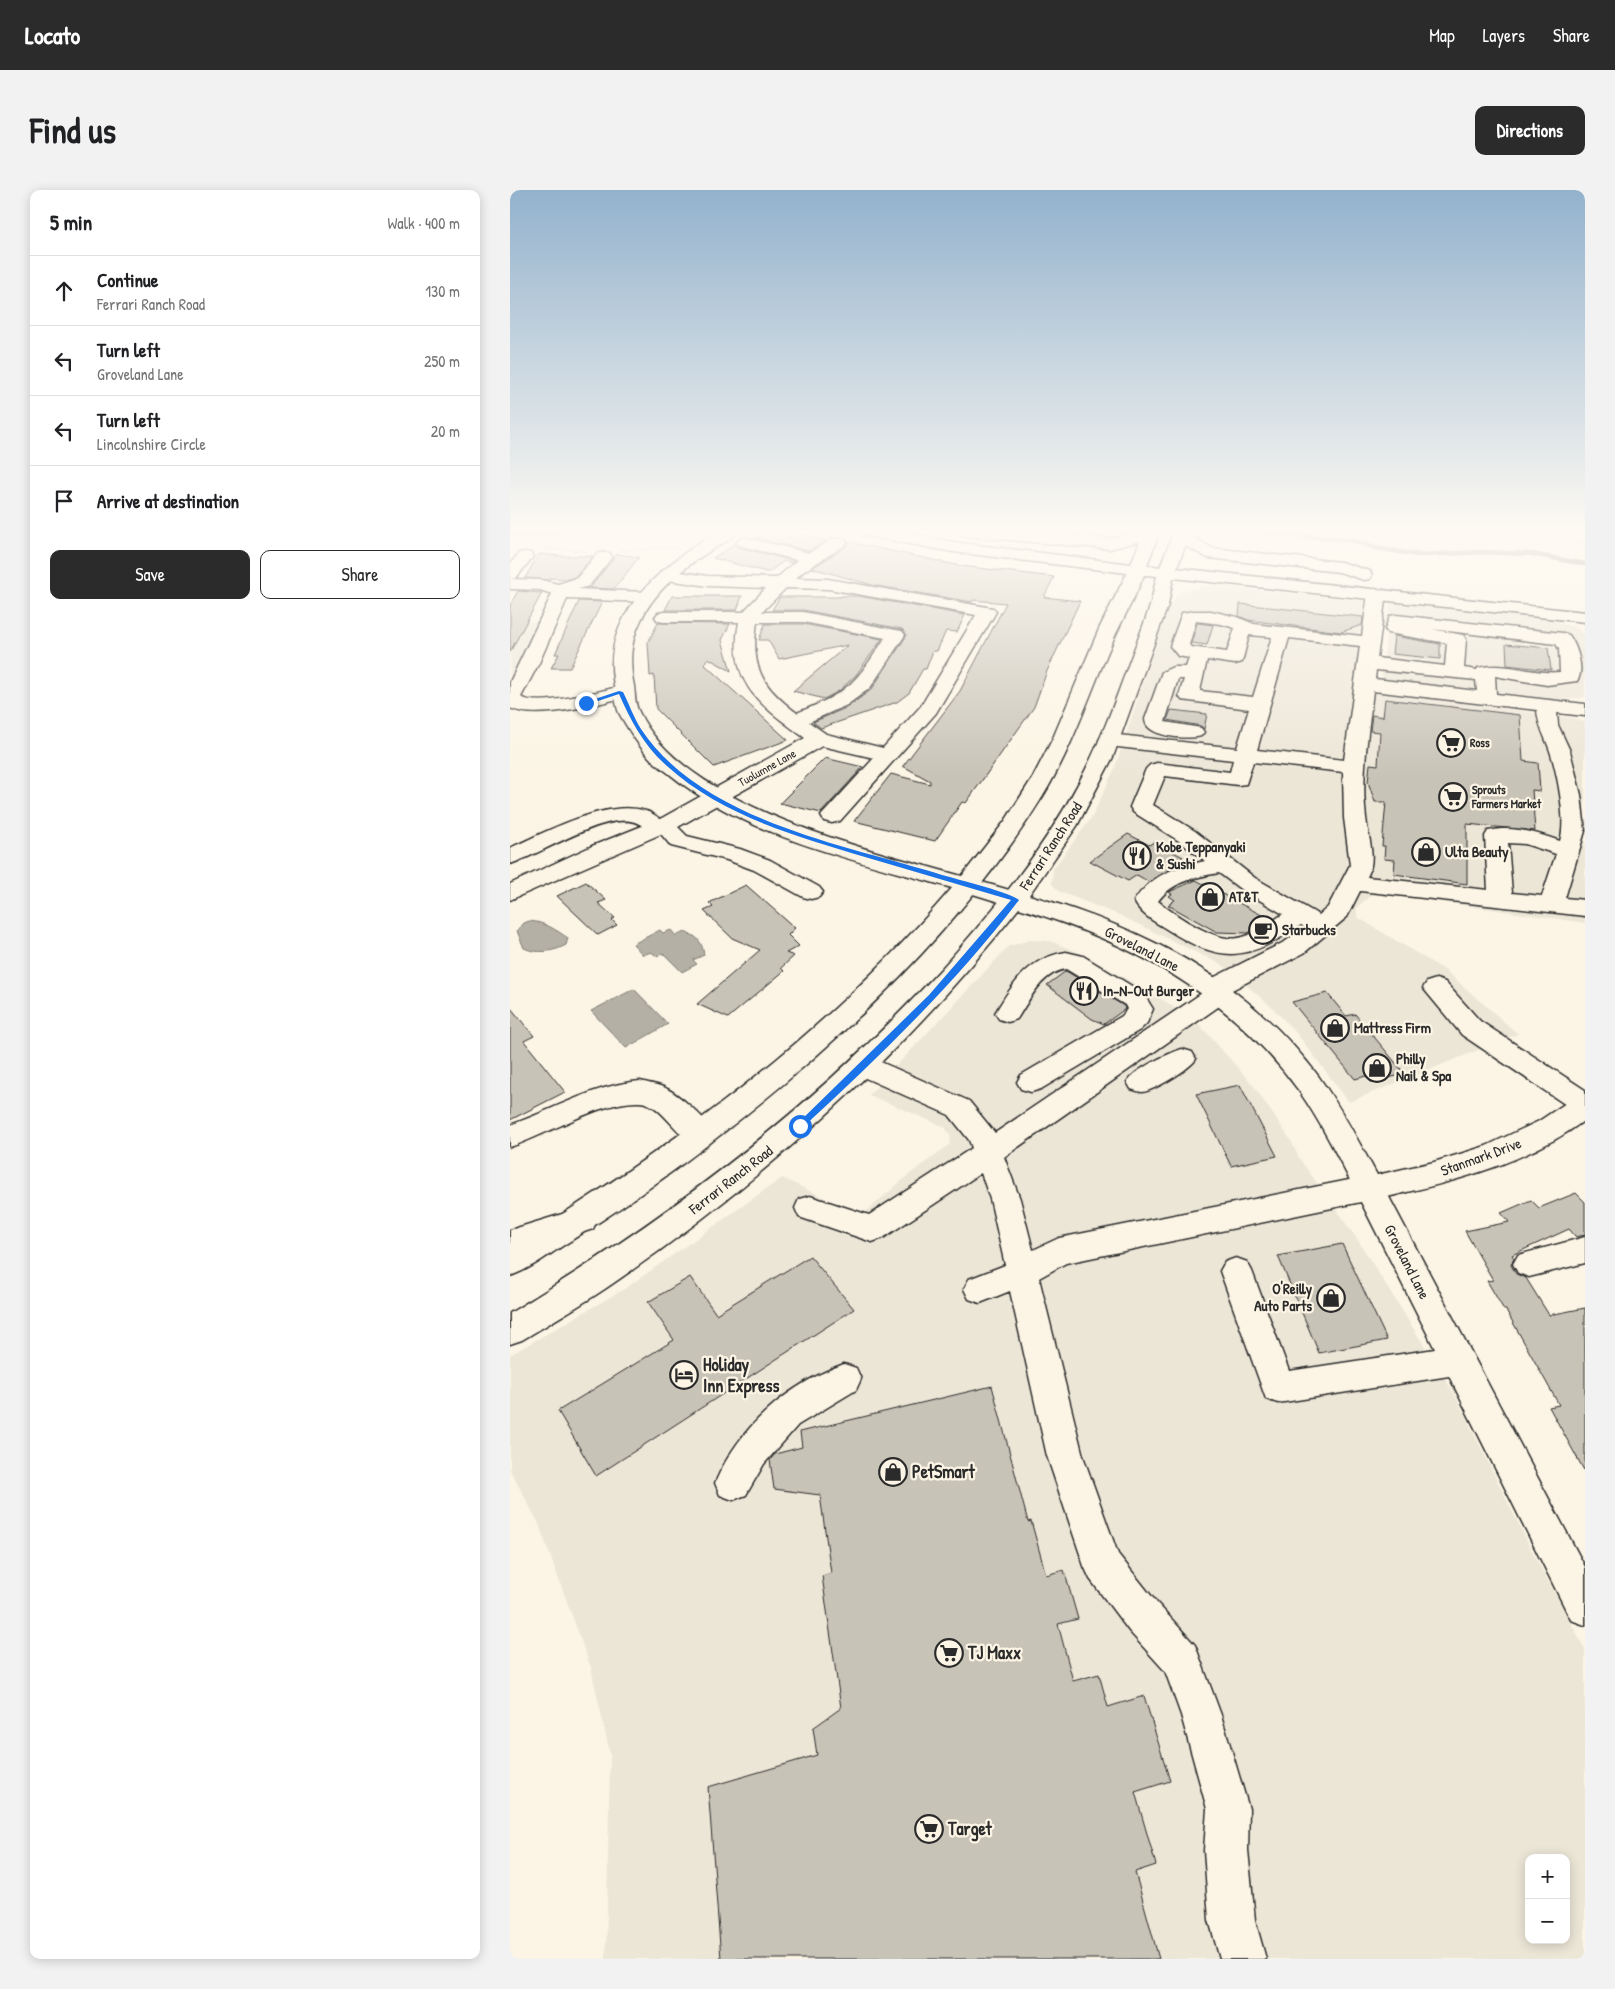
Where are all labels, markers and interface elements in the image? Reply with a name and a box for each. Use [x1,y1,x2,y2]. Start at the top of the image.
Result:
text: Locato [25,19,80,51]
text: Map [1429,23,1455,48]
text: Layers [1483,23,1525,48]
text: Share [1553,23,1590,48]
button: Directions [1475,106,1585,155]
text: Find us [30,107,116,154]
text: 5 min [50,208,92,237]
text: Walk · 400 m [388,212,460,234]
text: Continue [97,267,158,293]
icon: ahead [50,277,78,305]
text: 130 m [425,280,460,302]
text: Ferrari Ranch Road [97,293,205,315]
text: Turn left [97,337,160,363]
icon: left [50,347,78,375]
text: 250 m [424,350,460,372]
text: Groveland Lane [97,363,184,385]
text: Turn left [97,407,160,433]
icon: left [50,417,78,445]
text: 20 m [431,420,460,442]
text: Lincolnshire Circle [97,433,206,455]
icon: arrive [50,487,78,515]
text: Arrive at destination [97,488,239,514]
button: Save [50,550,250,599]
button: Share [260,550,460,599]
route end [575,692,598,715]
supermarket icon: Ross [1436,728,1466,758]
place label: Ross [1470,734,1490,751]
street label: Tuolumne Lane [735,745,799,790]
place label: Sprouts Farmers Market [1471,781,1542,812]
supermarket icon: Sprouts Farmers Market [1438,782,1468,812]
street label: Ferrari Ranch Road [1014,797,1087,895]
place label: Kobe Teppanyaki & Sushi [1156,836,1246,874]
shop icon: Ulta Beauty [1411,837,1441,867]
restaurant icon: Kobe Teppanyaki & Sushi [1122,841,1152,871]
place label: Ulta Beauty [1445,841,1509,863]
shop icon: AT&T [1195,882,1225,912]
place label: AT&T [1229,886,1259,907]
cafe icon: Starbucks [1248,915,1278,945]
place label: Starbucks [1282,919,1336,940]
street label: Groveland Lane [1101,921,1183,976]
restaurant icon: In-N-Out Burger [1069,976,1099,1006]
place label: In-N-Out Burger [1103,980,1194,1002]
shop icon: Mattress Firm [1320,1013,1350,1043]
place label: Mattress Firm [1354,1017,1431,1038]
place label: Philly Nail & Spa [1396,1048,1451,1087]
shop icon: Philly Nail & Spa [1362,1053,1392,1083]
route start [789,1115,812,1138]
street label: Stanmark Drive [1438,1132,1524,1181]
street label: Ferrari Ranch Road [684,1140,777,1220]
street label: Groveland Lane [1380,1221,1435,1303]
place label: O'Reilly Auto Parts [1254,1278,1313,1316]
shop icon: O'Reilly Auto Parts [1316,1283,1346,1313]
place label: Holiday Inn Express [703,1352,779,1399]
hotel icon: Holiday Inn Express [669,1360,699,1390]
shop icon: PetSmart [878,1457,908,1487]
place label: PetSmart [912,1459,976,1484]
supermarket icon: TJ Maxx [934,1638,964,1668]
place label: TJ Maxx [967,1640,1021,1665]
supermarket icon: Target [914,1814,944,1844]
place label: Target [947,1816,993,1842]
map controls [1525,1854,1570,1944]
button: + [1525,1854,1570,1899]
button: − [1525,1899,1570,1944]

